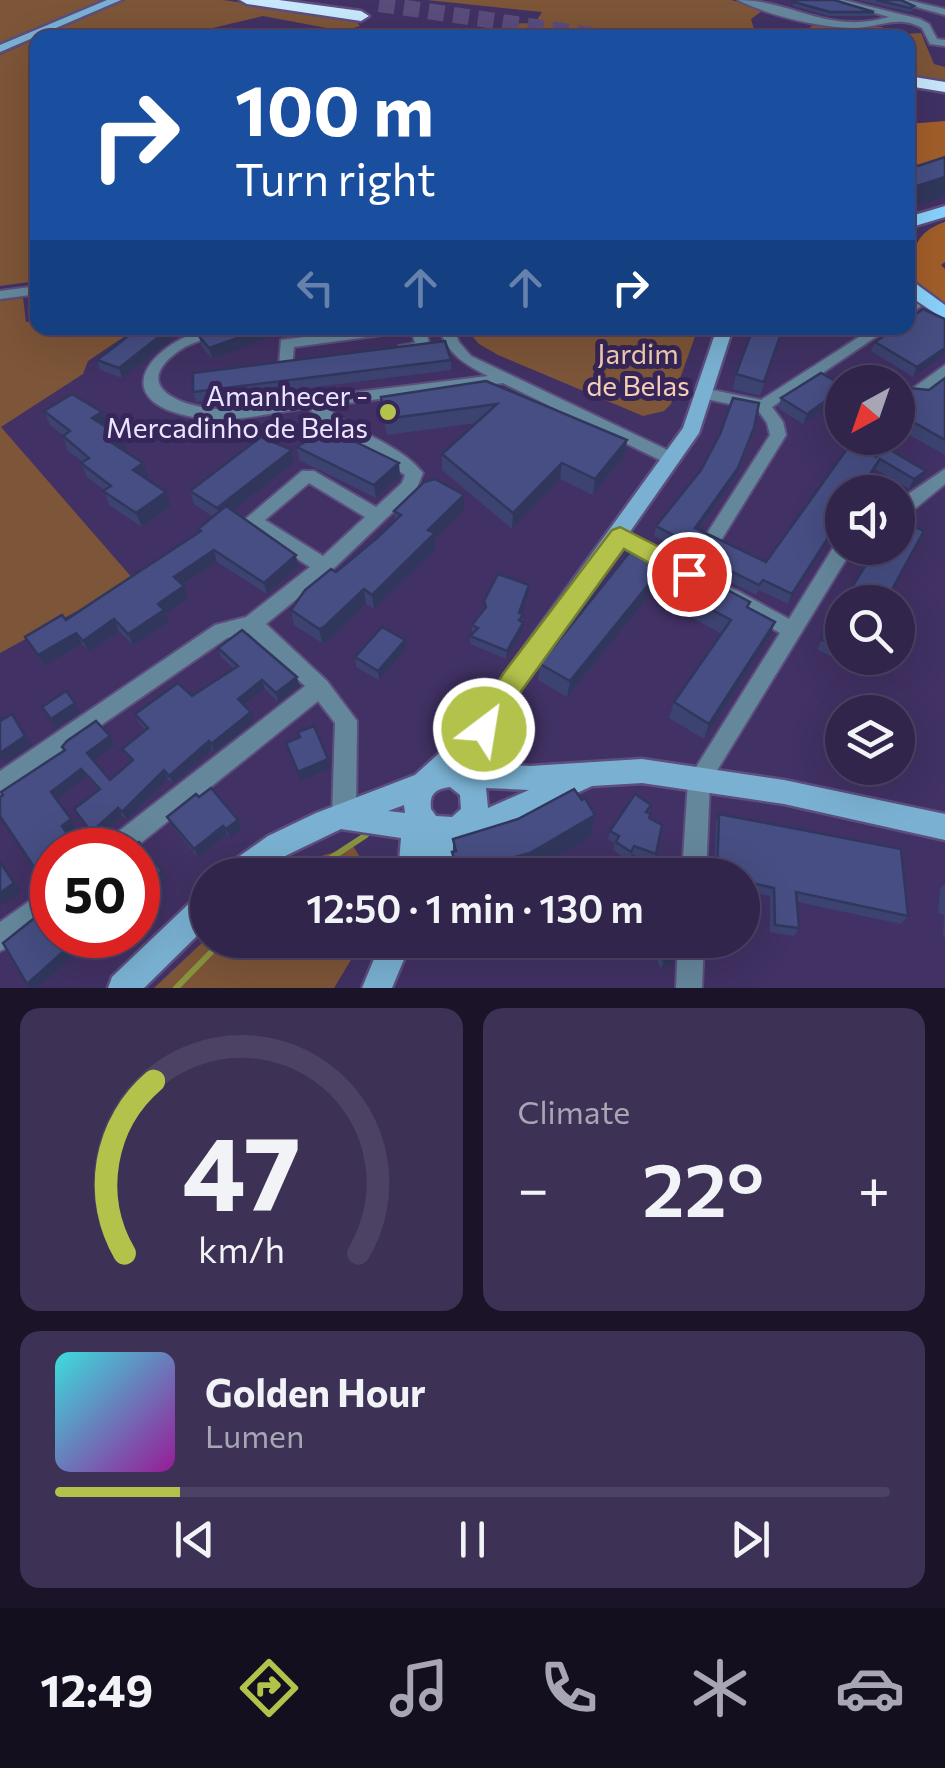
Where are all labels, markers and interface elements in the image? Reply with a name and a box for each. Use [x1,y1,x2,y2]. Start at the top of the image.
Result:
text: 100 m [235,65,434,150]
icon: right [70,70,200,200]
text: Turn right [235,150,436,205]
icon: left [288,260,343,315]
icon: ahead [393,260,448,315]
icon: ahead [498,260,553,315]
icon: right [603,260,658,315]
park label: Jardim de Belas [586,336,690,402]
north arrow [825,365,915,455]
map controls [825,365,915,785]
place label: Amanhecer - Mercadinho de Belas [106,378,368,444]
marker: Amanhecer - Mercadinho de Belas [377,401,399,423]
button: sound [825,475,915,565]
pin [647,532,732,617]
icon: arrive [662,547,717,602]
button: search [825,585,915,675]
position arrow [432,677,536,781]
button: layers [825,695,915,785]
speed limit sign: 50 [30,828,160,958]
text: 12:50 · 1 min · 130 m [306,884,644,931]
text: Climate [518,1091,630,1131]
text: 47 [182,1105,301,1232]
text: 22° [642,1141,764,1232]
text: − [518,1153,549,1220]
text: + [858,1153,890,1220]
text: km/h [198,1227,285,1270]
text: Golden Hour [205,1368,426,1415]
text: Lumen [205,1415,304,1455]
icon: previous [167,1512,222,1567]
icon: pause [445,1512,500,1567]
icon: next [723,1512,778,1567]
icon: directions [234,1653,304,1723]
icon: music [384,1653,454,1723]
icon: phone [534,1653,604,1723]
icon: climate [685,1653,755,1723]
icon: car [835,1653,905,1723]
text: 12:49 [40,1661,153,1716]

